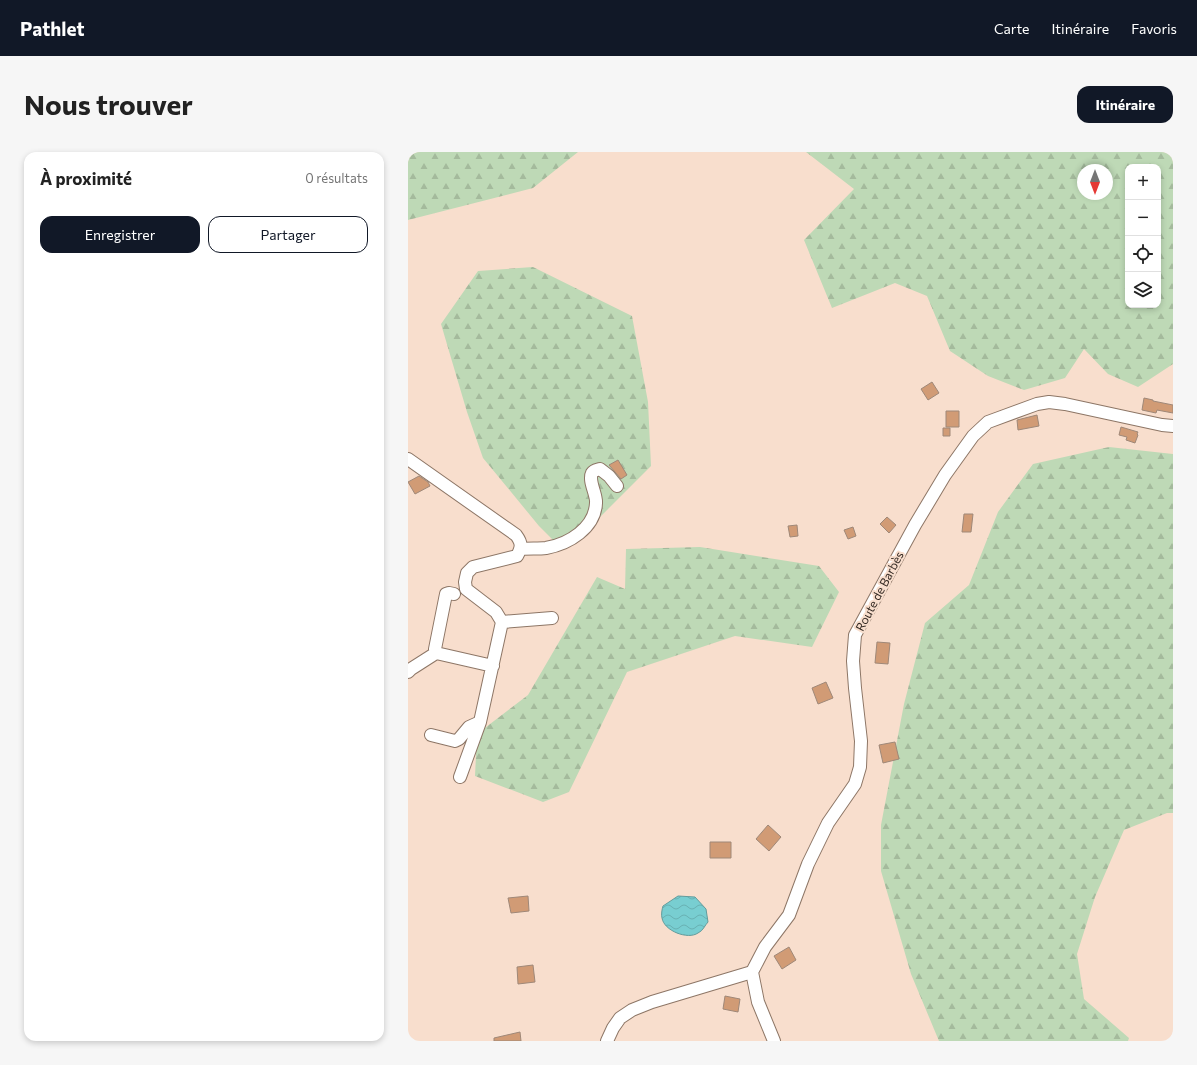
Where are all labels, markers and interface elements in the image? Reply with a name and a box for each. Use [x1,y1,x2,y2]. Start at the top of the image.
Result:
text: Pathlet [20,17,85,40]
text: Carte [994,20,1029,37]
text: Itinéraire [1051,20,1109,37]
text: Favoris [1131,20,1177,37]
button: Itinéraire [1077,86,1173,123]
text: Nous trouver [24,87,193,121]
north arrow [1077,164,1113,200]
map controls [1125,164,1161,308]
button: + [1125,164,1161,200]
text: À proximité [40,168,132,189]
text: 0 résultats [305,170,368,186]
button: − [1125,200,1161,236]
button: Enregistrer [40,216,200,253]
button: Partager [208,216,368,253]
button: locate [1125,236,1161,272]
button: layers [1125,272,1161,308]
street label: Route de Barbès [852,549,906,633]

